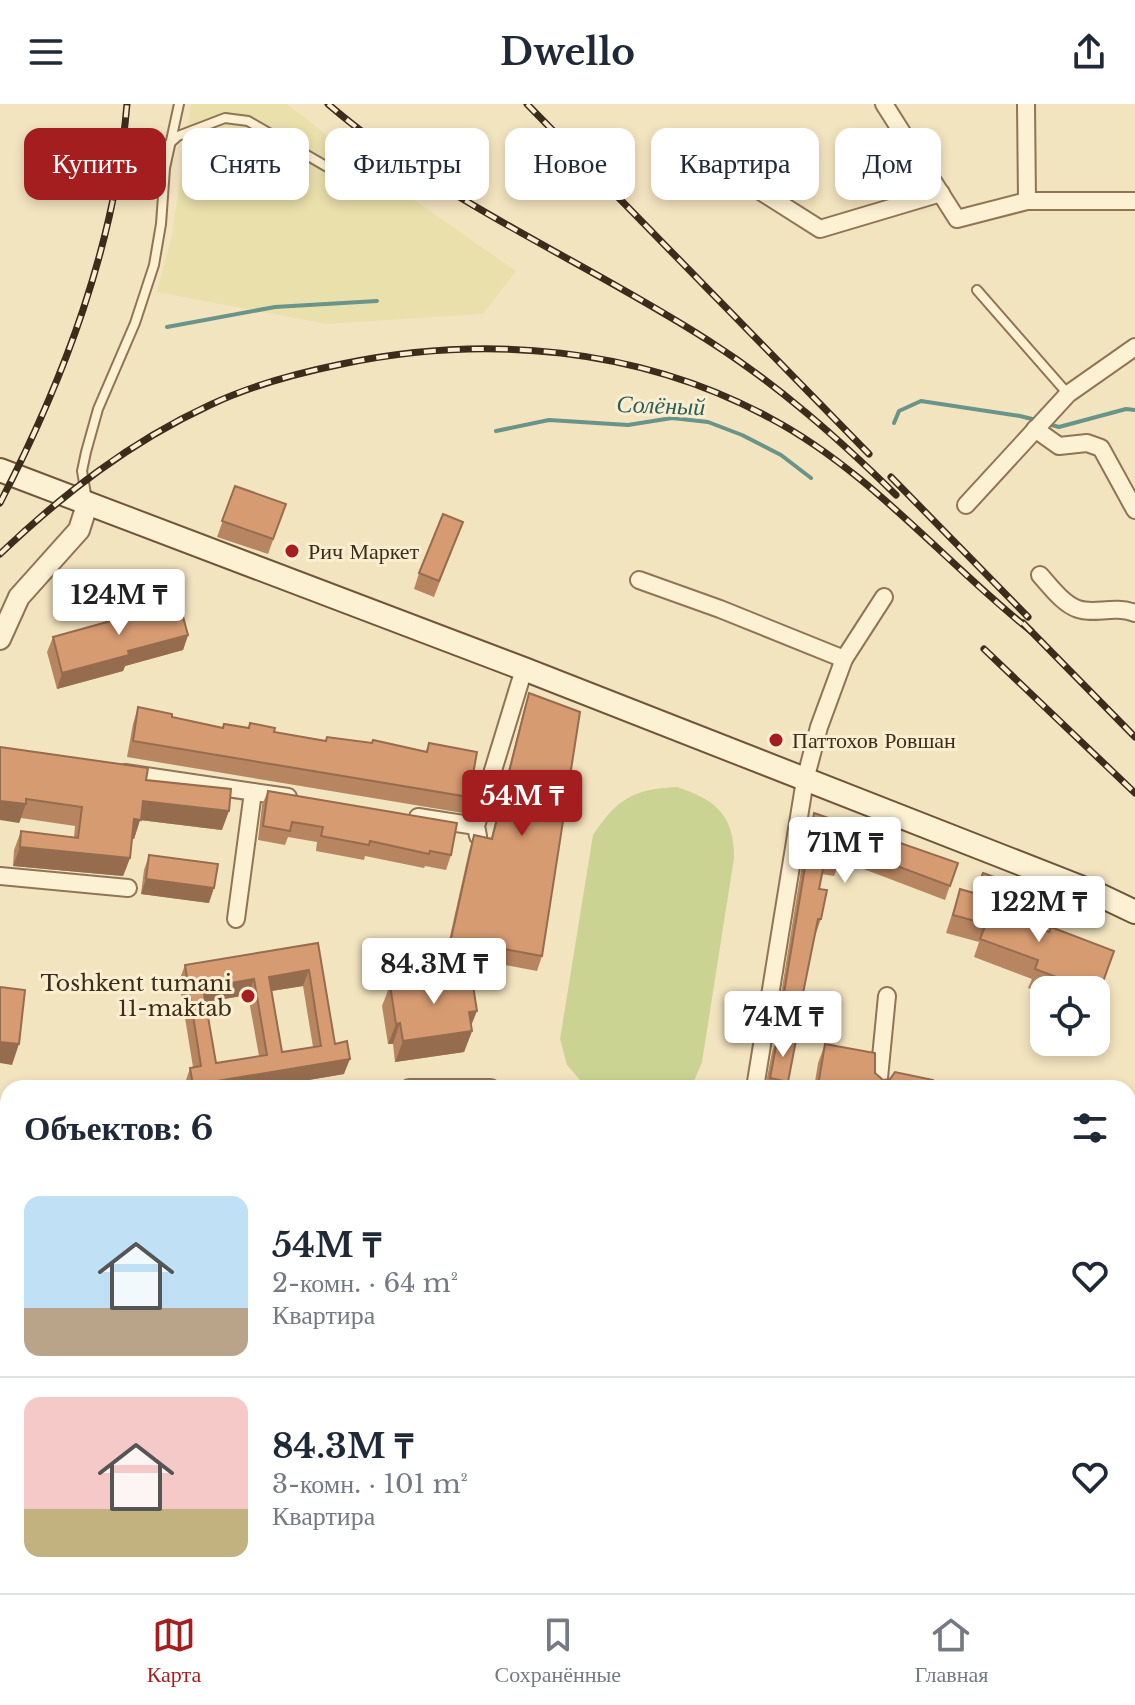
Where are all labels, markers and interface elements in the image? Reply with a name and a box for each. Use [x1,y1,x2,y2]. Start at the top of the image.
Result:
icon: menu [24,30,68,74]
text: Dwello [500,30,635,75]
icon: share [1067,30,1111,74]
chip: Купить [24,128,166,200]
chip: Снять [182,128,309,200]
chip: Фильтры [325,128,489,200]
chip: Новое [505,128,635,200]
chip: Квартира [651,128,819,200]
chip: Дом [835,128,941,200]
water label: Солёный [616,389,706,421]
place label: Рич Маркет [308,538,420,565]
marker: Рич Маркет [283,542,301,560]
pin: 124M ₸ [54,569,184,637]
text: 124M ₸ [71,579,167,611]
place label: Паттохов Ровшан [792,727,956,754]
marker: Паттохов Ровшан [767,731,785,749]
pin: 54M ₸ [466,770,578,838]
text: 54M ₸ [480,780,564,812]
pin: 71M ₸ [789,817,901,885]
text: 71M ₸ [807,827,883,859]
pin: 122M ₸ [974,876,1104,944]
text: 122M ₸ [991,886,1087,918]
pin: 84.3M ₸ [360,938,508,1006]
text: 84.3M ₸ [380,948,488,980]
place label: Toshkent tumani 11-maktab [41,970,232,1022]
map controls [1030,976,1110,1056]
button: locate [1030,976,1110,1056]
marker: Toshkent tumani 11-maktab [239,987,257,1005]
pin: 74M ₸ [727,991,839,1059]
text: 74M ₸ [742,1001,824,1033]
icon: filters [1068,1106,1112,1150]
text: Объектов: 6 [24,1107,214,1149]
text: 54M ₸ [272,1224,381,1266]
icon: home [88,1228,184,1324]
icon: heart [1068,1254,1112,1298]
text: 2-комн. · 64 m² [272,1267,458,1299]
text: Квартира [272,1299,375,1331]
text: 84.3M ₸ [272,1425,413,1467]
icon: home [88,1429,184,1525]
icon: heart [1068,1455,1112,1499]
text: 3-комн. · 101 m² [272,1468,468,1500]
text: Квартира [272,1500,375,1532]
tab: Карта [147,1613,201,1688]
tab: Сохранённые [495,1613,621,1688]
tab: Главная [914,1613,988,1688]

